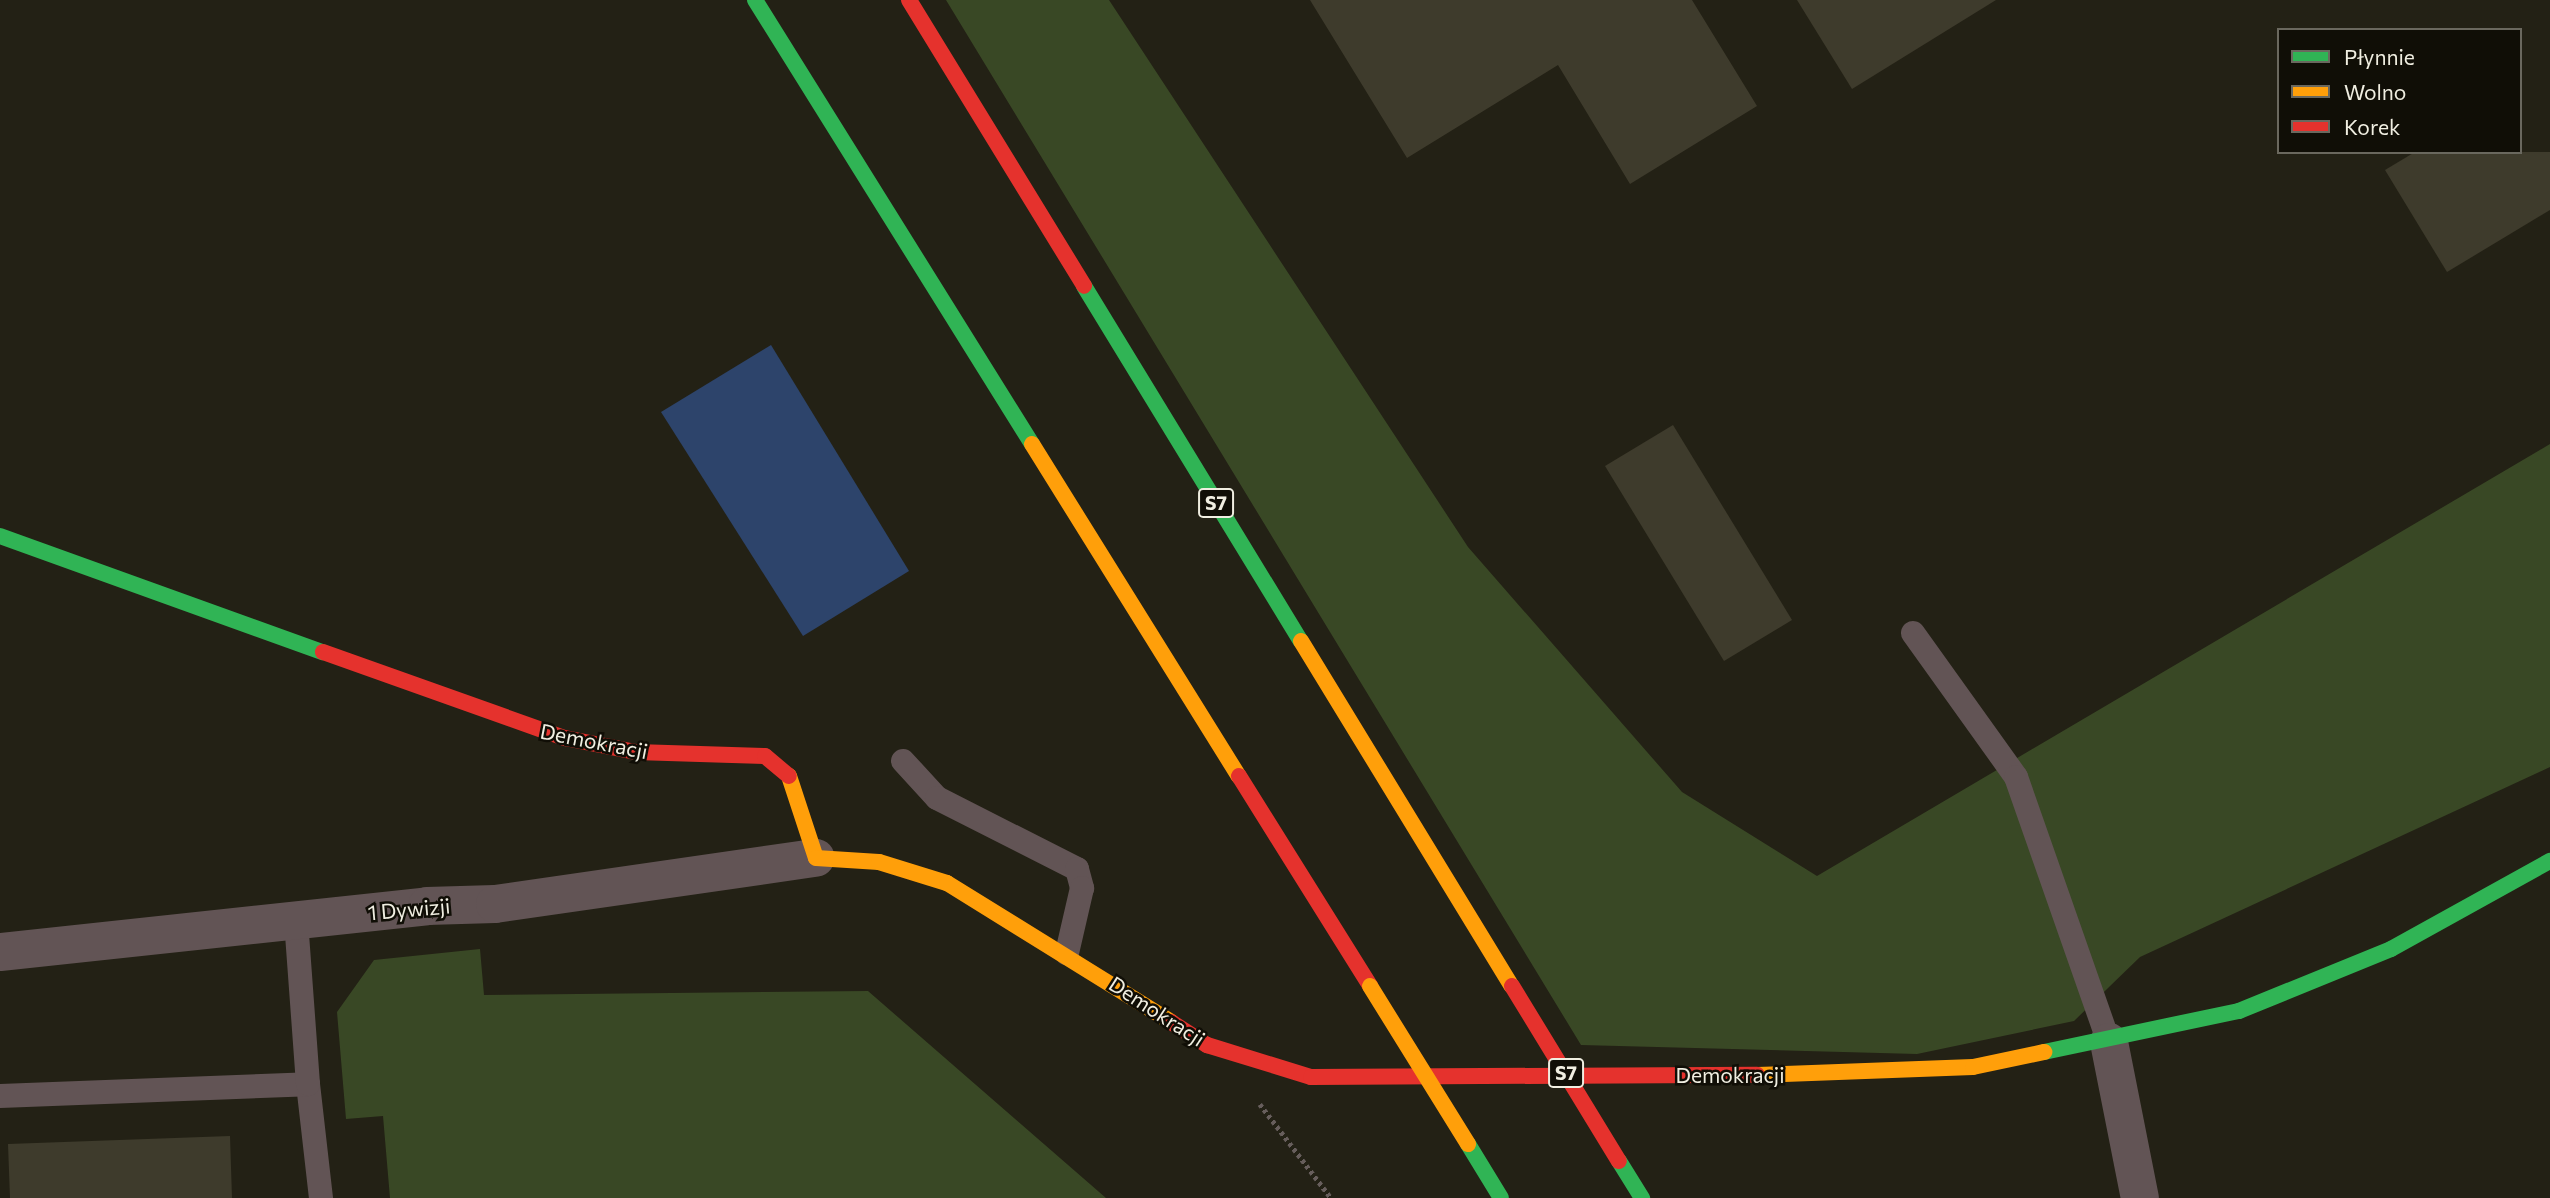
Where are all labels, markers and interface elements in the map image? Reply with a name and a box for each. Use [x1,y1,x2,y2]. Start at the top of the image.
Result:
legend [2277,28,2522,154]
text: Płynnie [2344,44,2415,69]
text: Wolno [2344,79,2406,104]
text: Korek [2344,114,2400,139]
road number: S7 [1197,488,1235,518]
street label: Demokracji [538,718,650,764]
street label: 1 Dywizji [367,893,451,925]
street label: Demokracji [1104,971,1210,1051]
road number: S7 [1547,1058,1585,1088]
street label: Demokracji [1675,1062,1785,1088]

